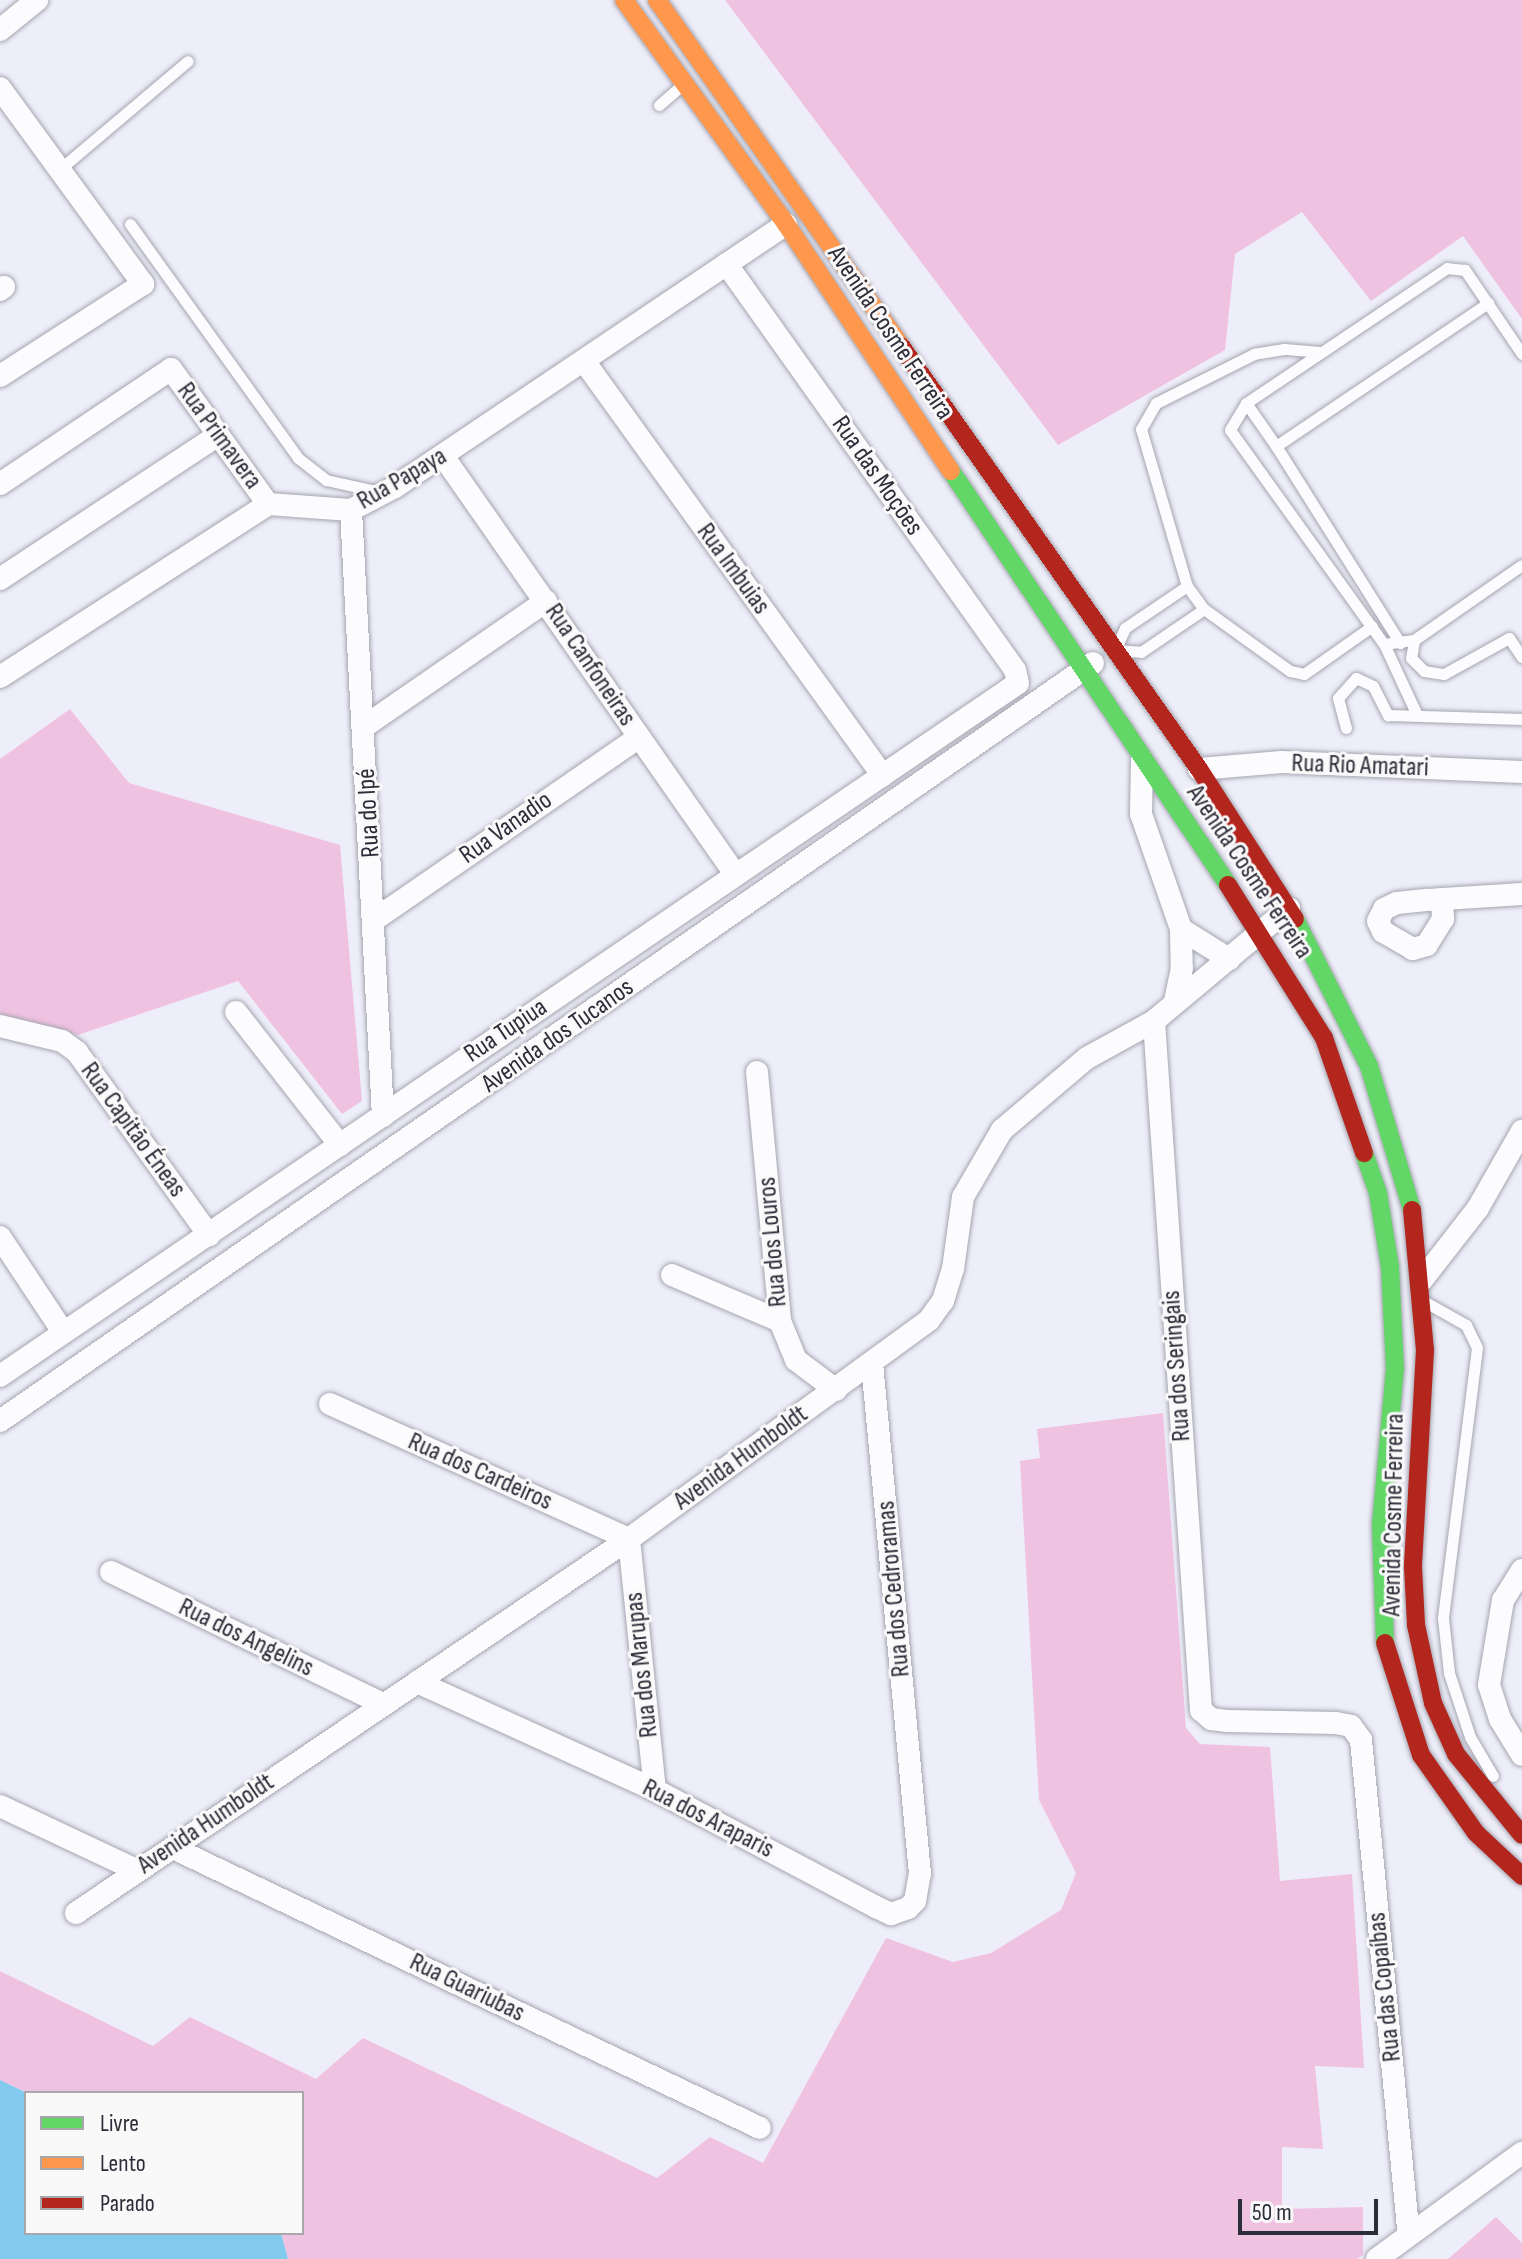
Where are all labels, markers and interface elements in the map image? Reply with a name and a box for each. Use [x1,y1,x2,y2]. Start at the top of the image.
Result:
street label: Avenida Cosme Ferreira [820,240,960,426]
street label: Rua Primavera [170,377,268,495]
street label: Rua das Moções [825,410,929,542]
street label: Rua Papaya [352,441,452,517]
street label: Rua Imbuias [690,517,776,621]
street label: Rua Canfoneiras [538,598,642,732]
street label: Rua Rio Amatari [1291,748,1429,784]
street label: Rua do Ipé [351,768,387,858]
street label: Avenida Cosme Ferreira [1179,779,1319,965]
street label: Rua Vanadio [454,785,558,871]
street label: Avenida dos Tucanos [476,972,640,1100]
street label: Rua Tupiua [459,992,553,1070]
street label: Rua Capitão Éneas [74,1056,192,1204]
street label: Rua dos Louros [752,1176,794,1308]
street label: Rua dos Seringais [1156,1289,1198,1443]
street label: Avenida Humboldt [668,1399,814,1517]
street label: Avenida Cosme Ferreira [1377,1413,1411,1617]
street label: Rua dos Cardeiros [403,1426,557,1518]
street label: Rua dos Cedroramas [871,1500,917,1678]
street label: Rua dos Marupas [619,1591,665,1739]
street label: Rua dos Angelins [173,1592,319,1684]
street label: Avenida Humboldt [132,1767,280,1881]
street label: Rua dos Araparis [637,1773,779,1865]
street label: Rua das Copaíbas [1362,1911,1408,2063]
street label: Rua Guariubas [404,1947,530,2029]
legend [24,2091,304,2235]
text: Livre [100,2109,139,2138]
text: Lento [100,2149,146,2178]
scale bar [1242,2183,1382,2233]
text: Parado [100,2189,155,2218]
text: 50 m [1252,2198,1292,2227]

